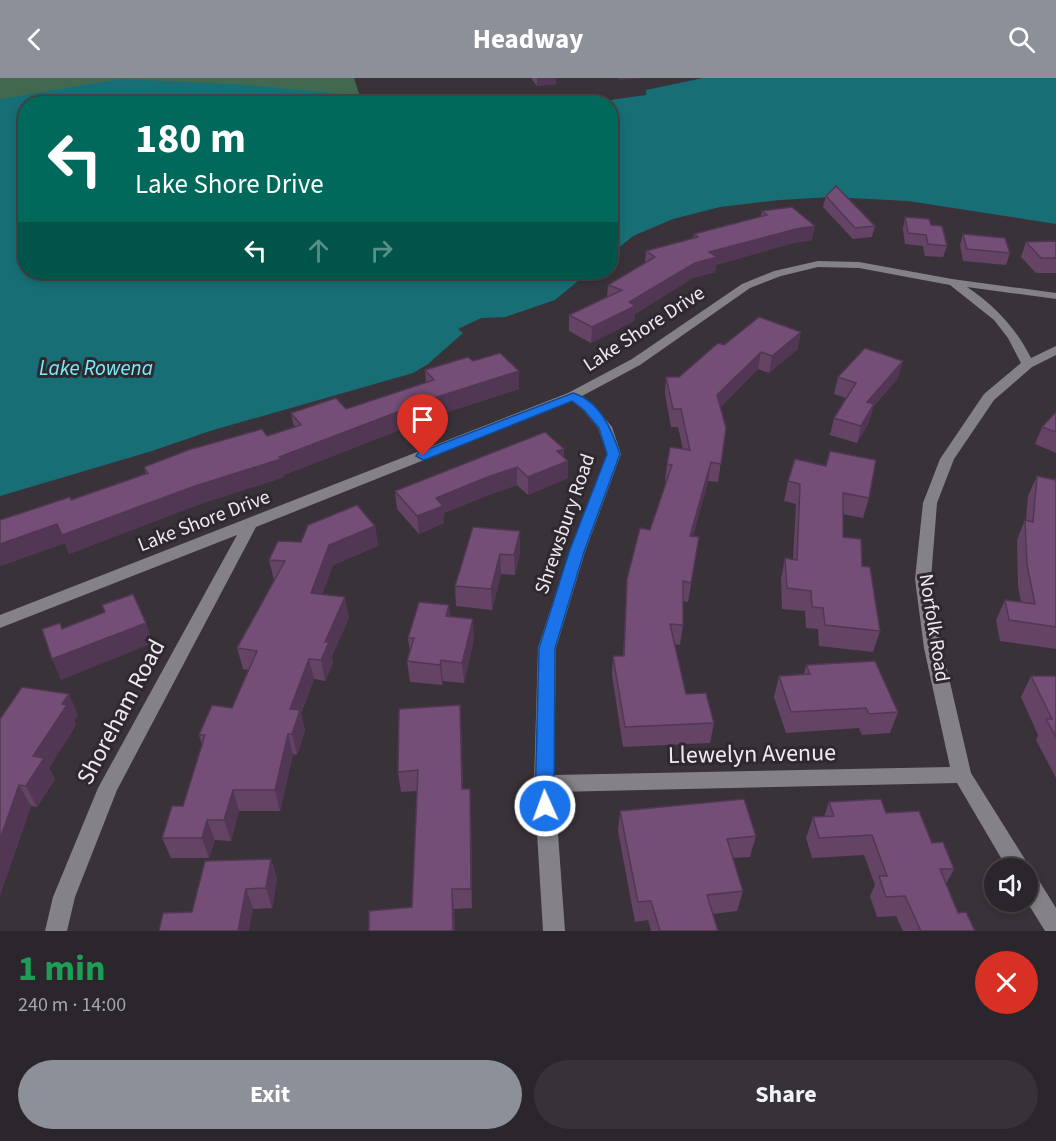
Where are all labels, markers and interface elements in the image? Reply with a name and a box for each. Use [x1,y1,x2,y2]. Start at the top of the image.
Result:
text: Headway [473,20,583,59]
icon: back [18,23,51,56]
icon: search [1005,23,1038,56]
text: 180 m [135,109,246,169]
icon: left [36,120,114,198]
text: Lake Shore Drive [135,165,324,204]
icon: left [239,234,272,267]
icon: ahead [302,234,335,267]
icon: right [365,234,398,267]
street label: Lake Shore Drive [578,279,710,379]
water label: Lake Rowena [39,353,153,383]
pin [397,394,448,456]
icon: arrive [406,403,439,436]
street label: Shrewsbury Road [528,450,602,598]
street label: Lake Shore Drive [134,483,274,559]
street label: Norfolk Road [912,572,956,684]
street label: Shoreham Road [68,633,174,791]
street label: Llewelyn Avenue [668,735,836,773]
position arrow [513,774,577,838]
map controls [984,858,1038,912]
button: sound [984,858,1038,912]
text: 1 min [18,943,106,994]
button: close [975,951,1038,1014]
text: 240 m · 14:00 [18,991,126,1019]
button: Exit [18,1060,522,1129]
button: Share [534,1060,1038,1129]

